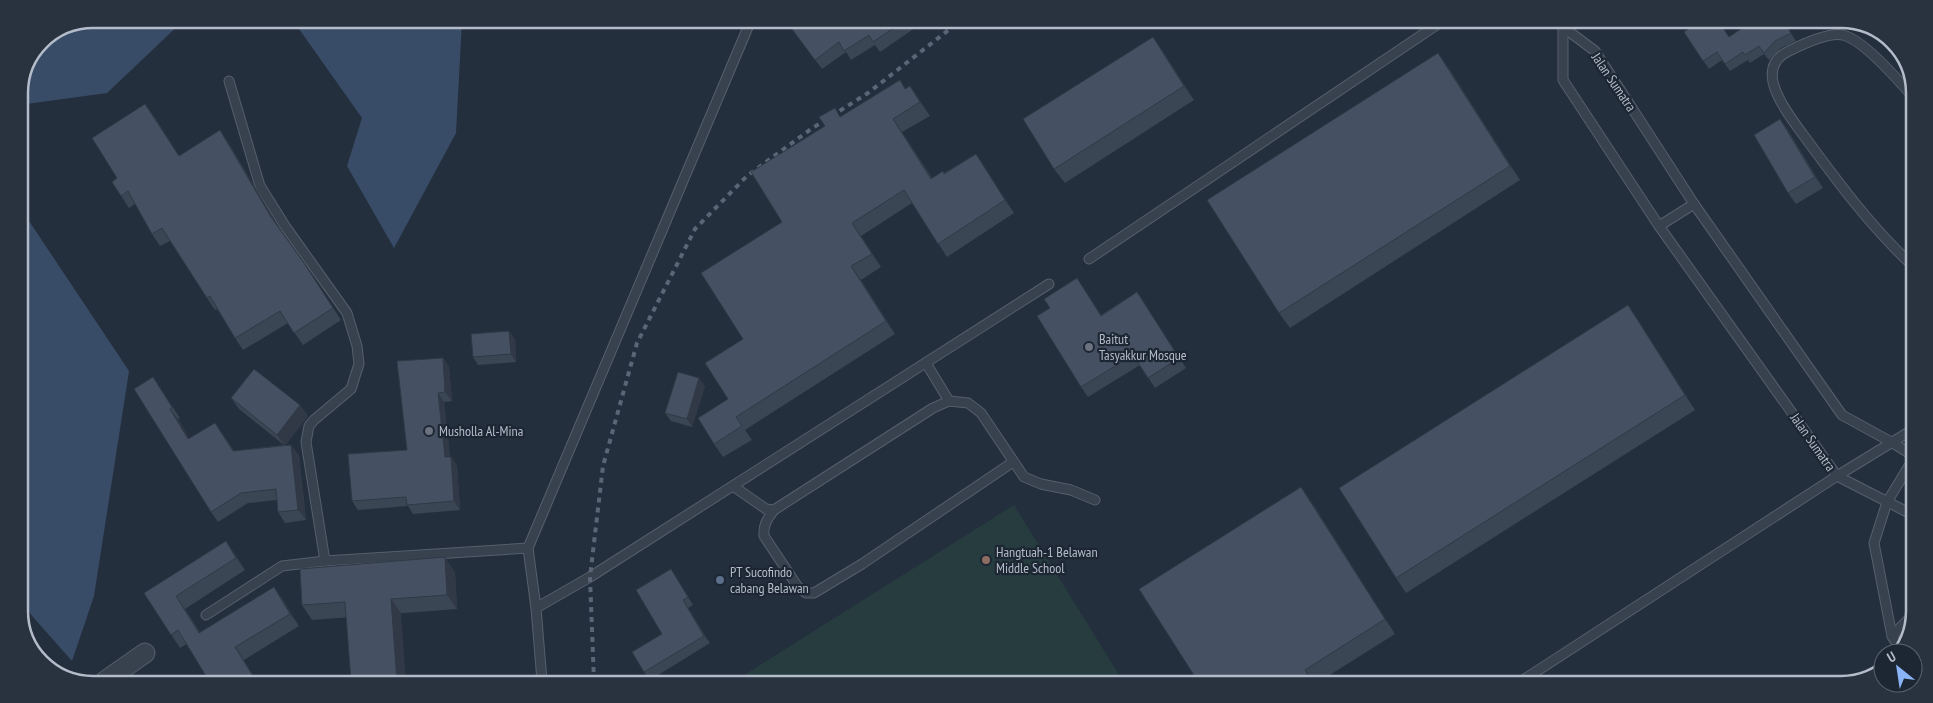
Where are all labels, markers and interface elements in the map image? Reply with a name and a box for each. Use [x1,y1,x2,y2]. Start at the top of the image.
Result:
street label: Jalan Sumatra [1587,48,1640,115]
place label: Baitut Tasyakkur Mosque [1099,330,1187,364]
marker: Baitut Tasyakkur Mosque [1083,341,1095,353]
street label: Jalan Sumatra [1786,409,1840,475]
place label: Musholla Al-Mina [439,422,523,440]
marker: Musholla Al-Mina [423,425,435,437]
place label: Hangtuah-1 Belawan Middle School [996,543,1098,577]
marker: Hangtuah-1 Belawan Middle School [980,554,992,566]
place label: PT Sucofindo cabang Belawan [730,563,809,597]
marker: PT Sucofindo cabang Belawan [714,574,726,586]
north arrow [1873,643,1923,693]
text: U [1884,647,1899,666]

